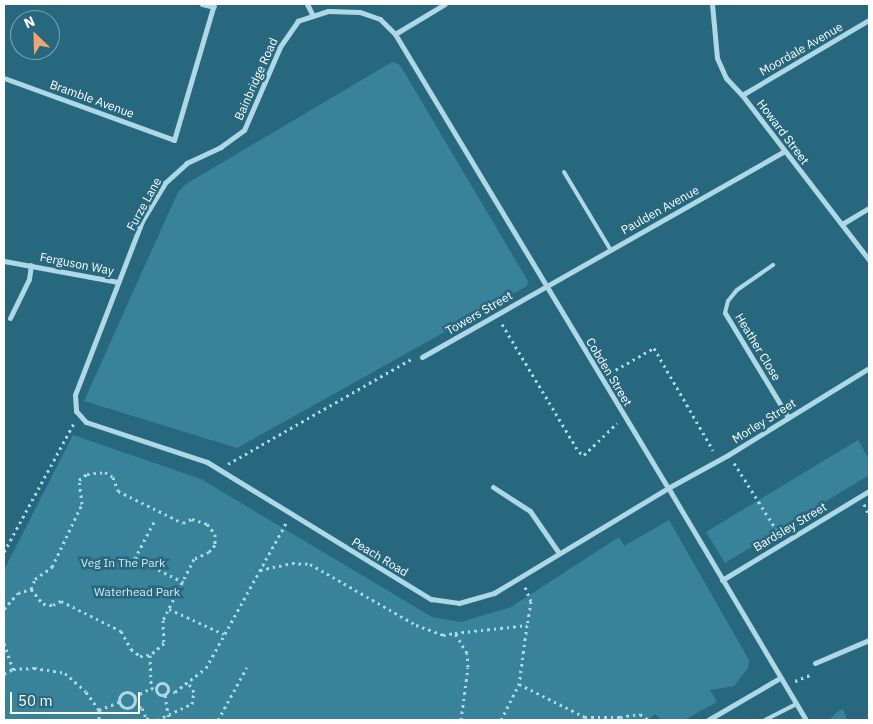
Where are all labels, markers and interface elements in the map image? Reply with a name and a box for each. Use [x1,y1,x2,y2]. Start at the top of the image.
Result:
north arrow [10,10,60,60]
text: N [21,12,38,32]
street label: Moordale Avenue [757,19,845,79]
street label: Bainbridge Road [231,36,281,122]
street label: Bramble Avenue [48,77,136,121]
street label: Howard Street [754,97,812,167]
street label: Furze Lane [124,175,164,233]
street label: Paulden Avenue [619,183,701,237]
street label: Ferguson Way [39,250,115,278]
street label: Towers Street [443,288,515,338]
street label: Heather Close [732,311,784,383]
street label: Cobden Street [583,335,635,409]
street label: Morley Street [729,396,799,446]
street label: Bardsley Street [751,499,829,555]
street label: Peach Road [349,535,411,579]
park label: Veg In The Park [81,556,165,570]
park label: Waterhead Park [94,585,180,599]
scale bar [12,682,142,714]
text: 50 m [18,691,53,710]

